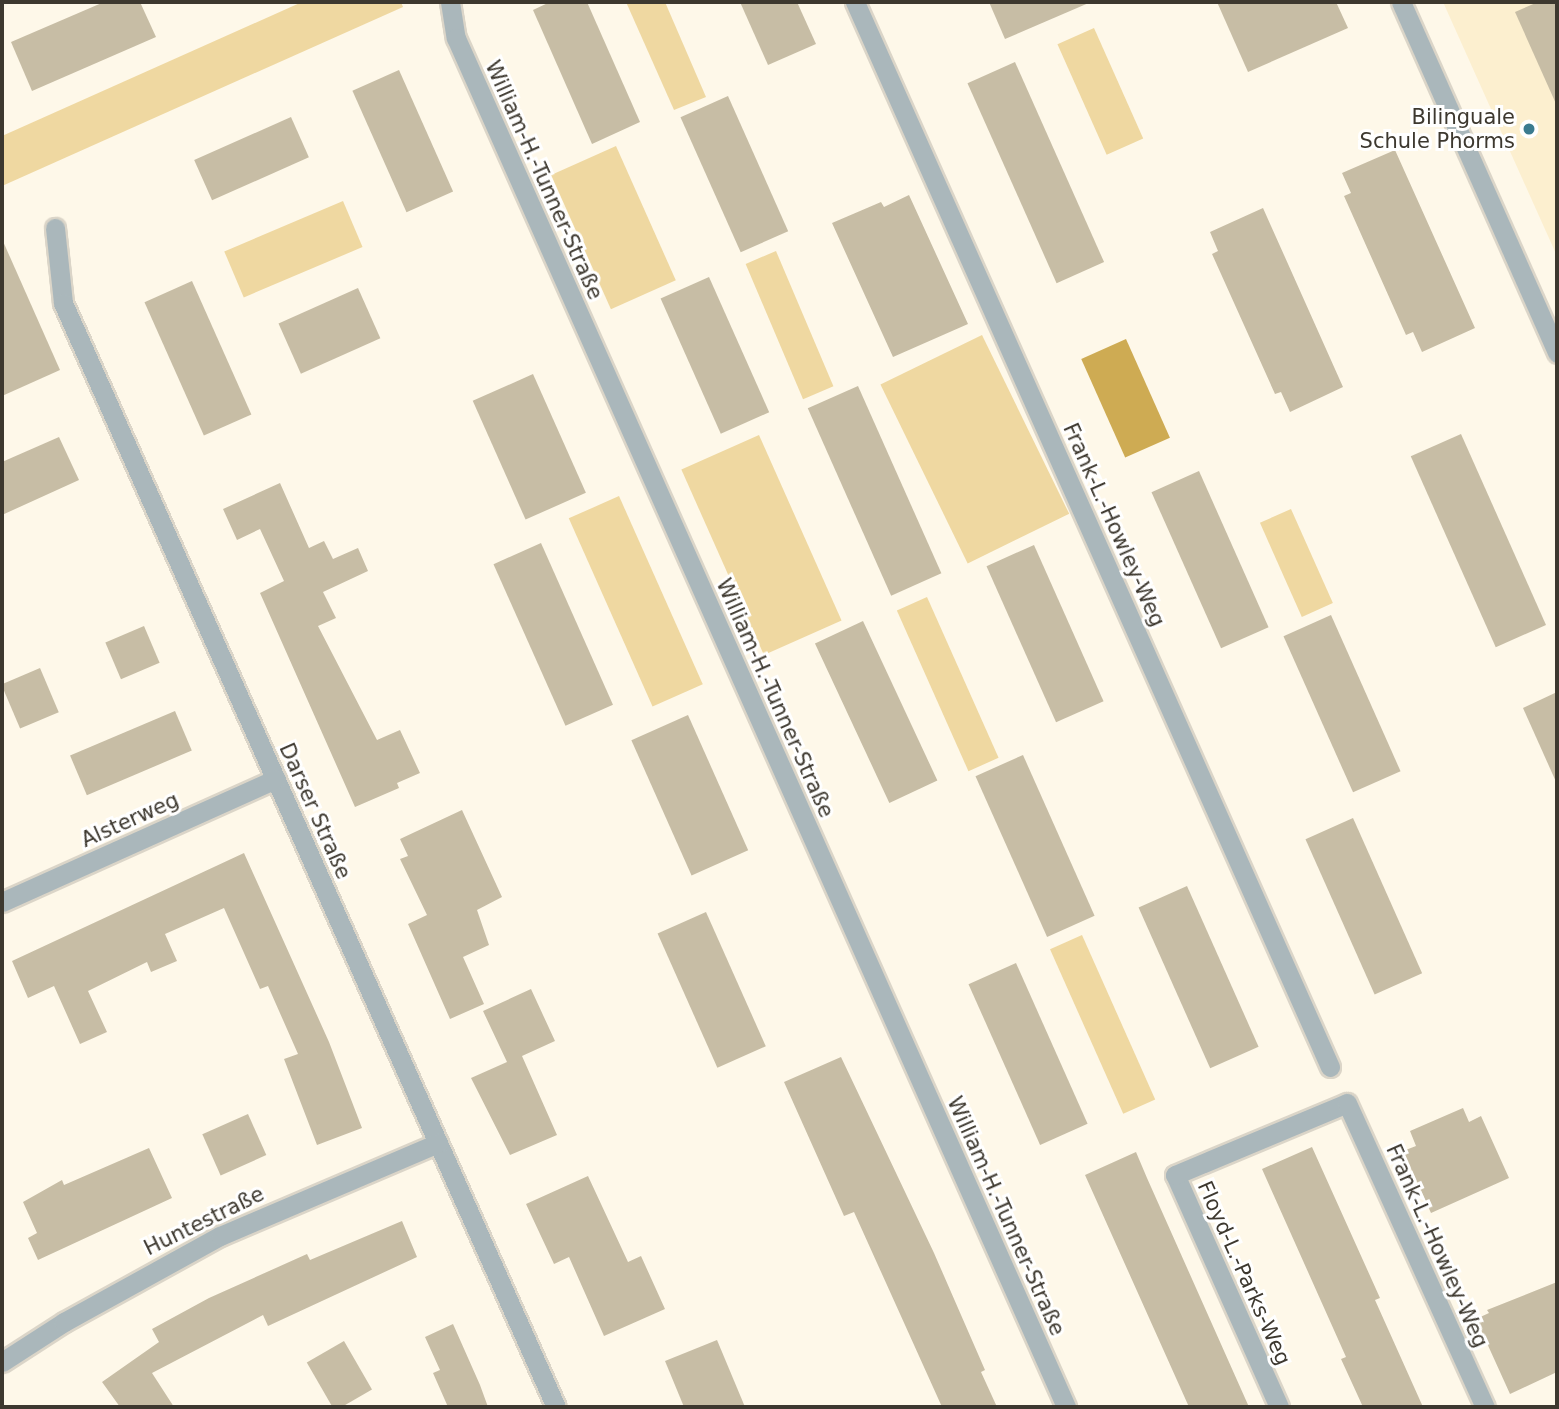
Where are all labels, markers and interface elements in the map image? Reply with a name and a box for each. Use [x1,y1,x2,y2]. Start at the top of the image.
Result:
street label: William-H.-Tunner-Straße [480,57,608,303]
place label: Bilinguale Schule Phorms [1360,104,1515,154]
marker: Bilinguale Schule Phorms [1521,121,1537,137]
street label: Frank-L.-Howley-Weg [1058,419,1170,631]
street label: William-H.-Tunner-Straße [711,575,839,821]
street label: Darser Straße [274,739,356,883]
street label: Alsterweg [77,787,183,853]
street label: William-H.-Tunner-Straße [942,1093,1070,1339]
street label: Frank-L.-Howley-Weg [1381,1140,1493,1352]
street label: Floyd-L.-Parks-Weg [1192,1177,1296,1369]
street label: Huntestraße [140,1181,268,1261]

